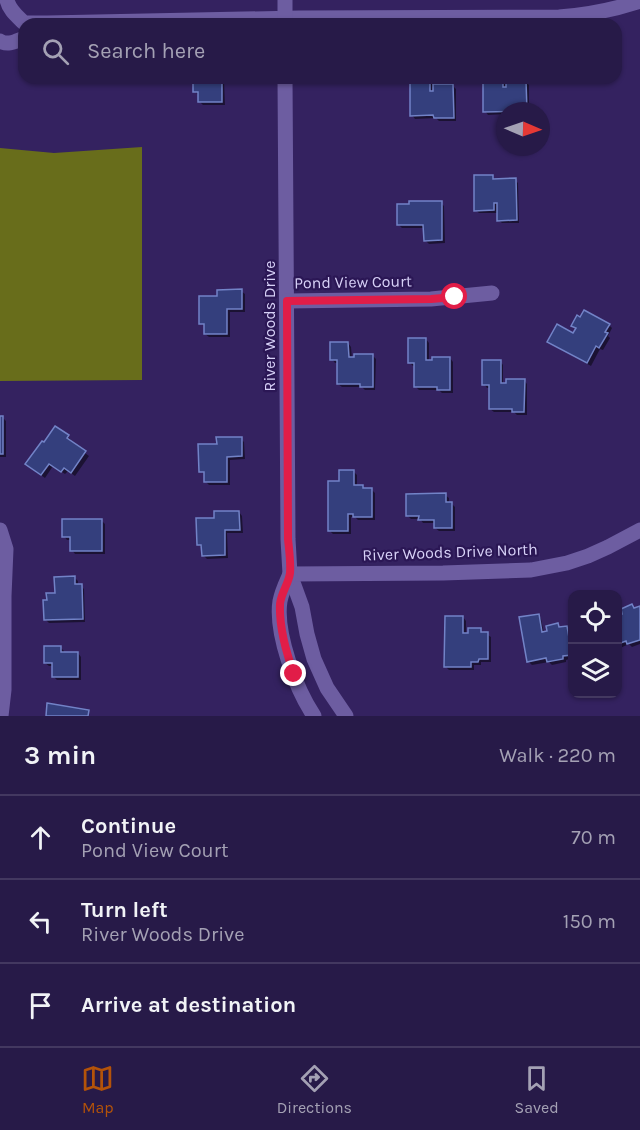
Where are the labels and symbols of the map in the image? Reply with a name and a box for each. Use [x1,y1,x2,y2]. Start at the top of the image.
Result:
north arrow [496,102,550,156]
street label: River Woods Drive [260,261,279,391]
street label: Pond View Court [294,271,412,293]
route start [441,283,467,309]
street label: River Woods Drive North [362,539,538,565]
route end [280,660,306,686]

